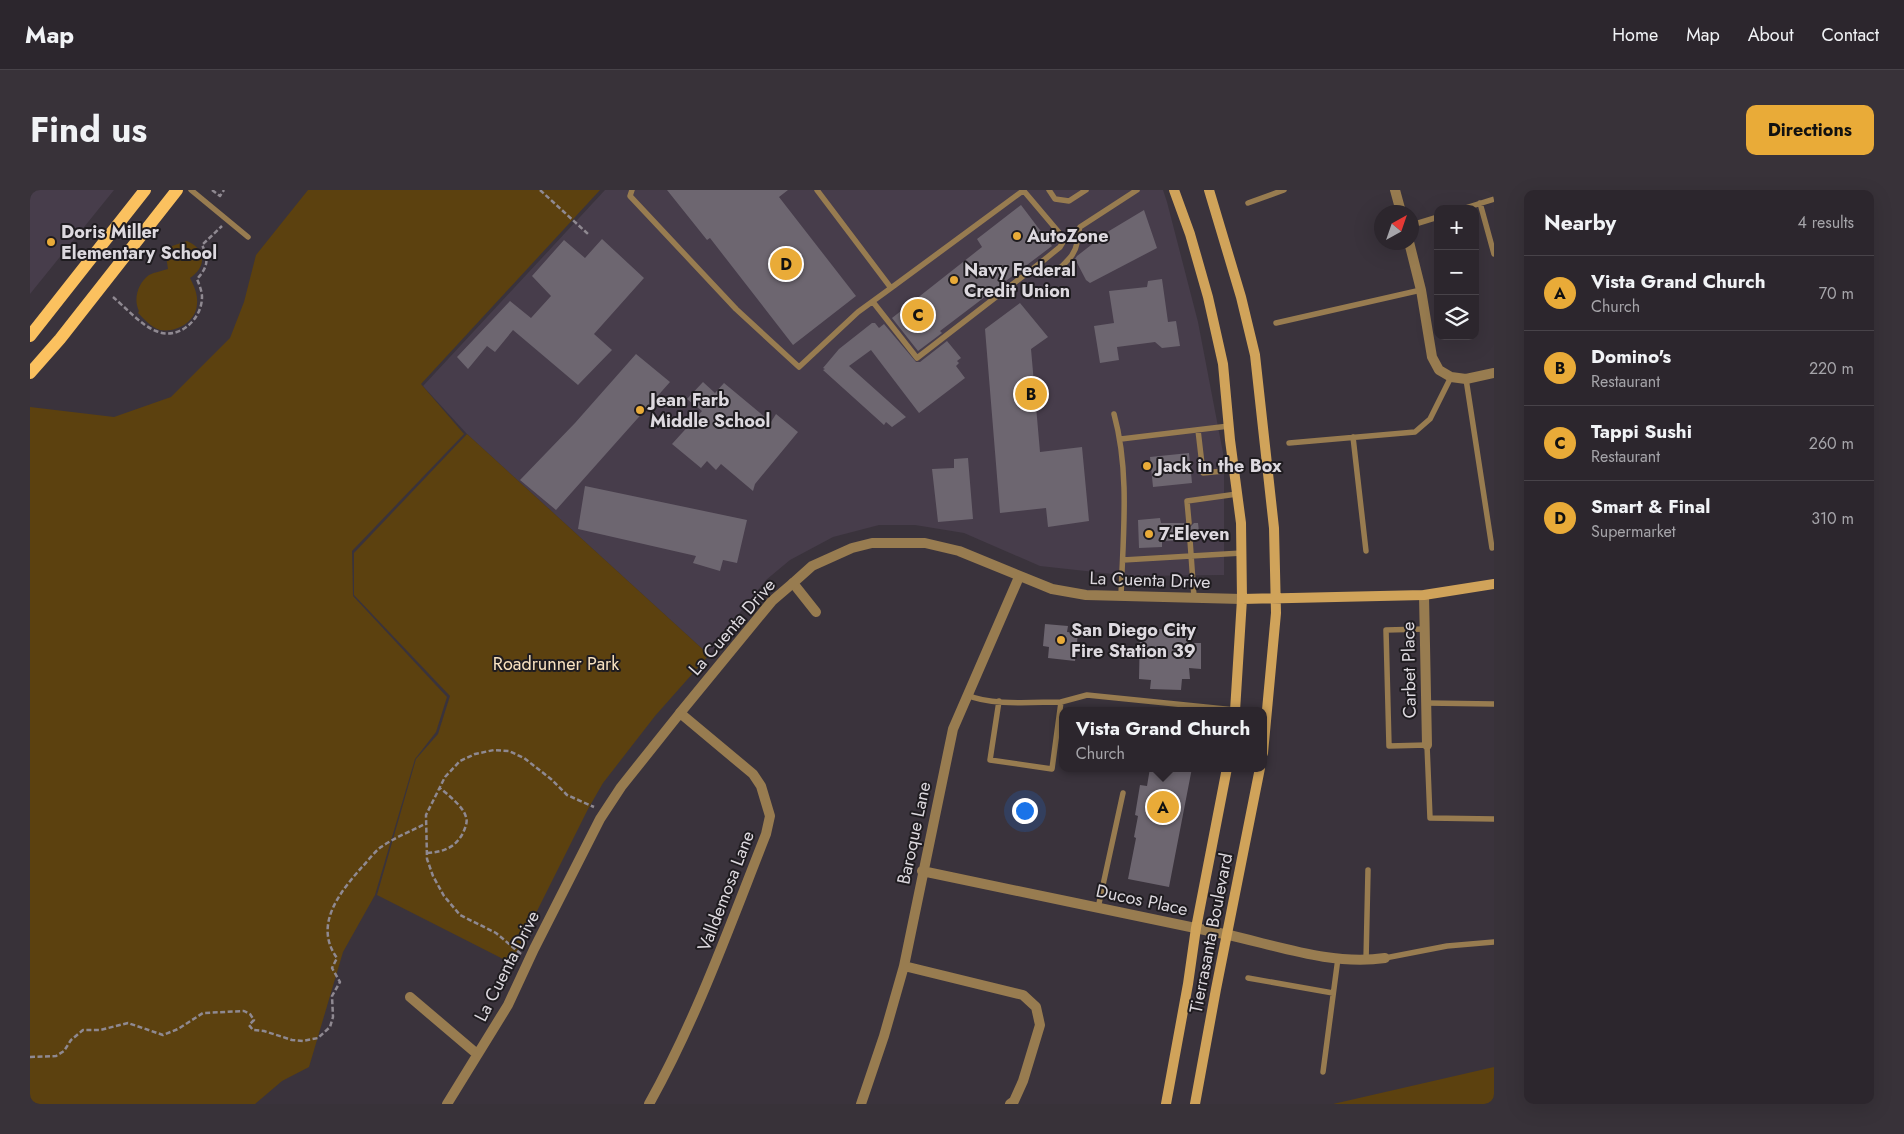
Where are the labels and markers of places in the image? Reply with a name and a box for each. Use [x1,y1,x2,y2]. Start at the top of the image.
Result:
place label: Doris Miller Elementary School [61,219,217,266]
place label: AutoZone [1026,223,1108,249]
marker: AutoZone [1011,230,1023,242]
marker: Doris Miller Elementary School [45,236,57,248]
pin: D [770,245,802,283]
place label: Navy Federal Credit Union [964,257,1076,304]
marker: Navy Federal Credit Union [948,274,960,286]
pin: C [902,296,934,334]
pin: B [1015,375,1047,413]
place label: Jean Farb Middle School [647,387,770,434]
marker: Jean Farb Middle School [634,404,646,416]
place label: Jack in the Box [1154,453,1282,479]
marker: Jack in the Box [1141,460,1153,472]
place label: 7-Eleven [1159,521,1230,547]
marker: 7-Eleven [1143,528,1155,540]
place label: San Diego City Fire Station 39 [1071,617,1196,664]
marker: San Diego City Fire Station 39 [1055,634,1067,646]
pin: A [1147,788,1179,826]

